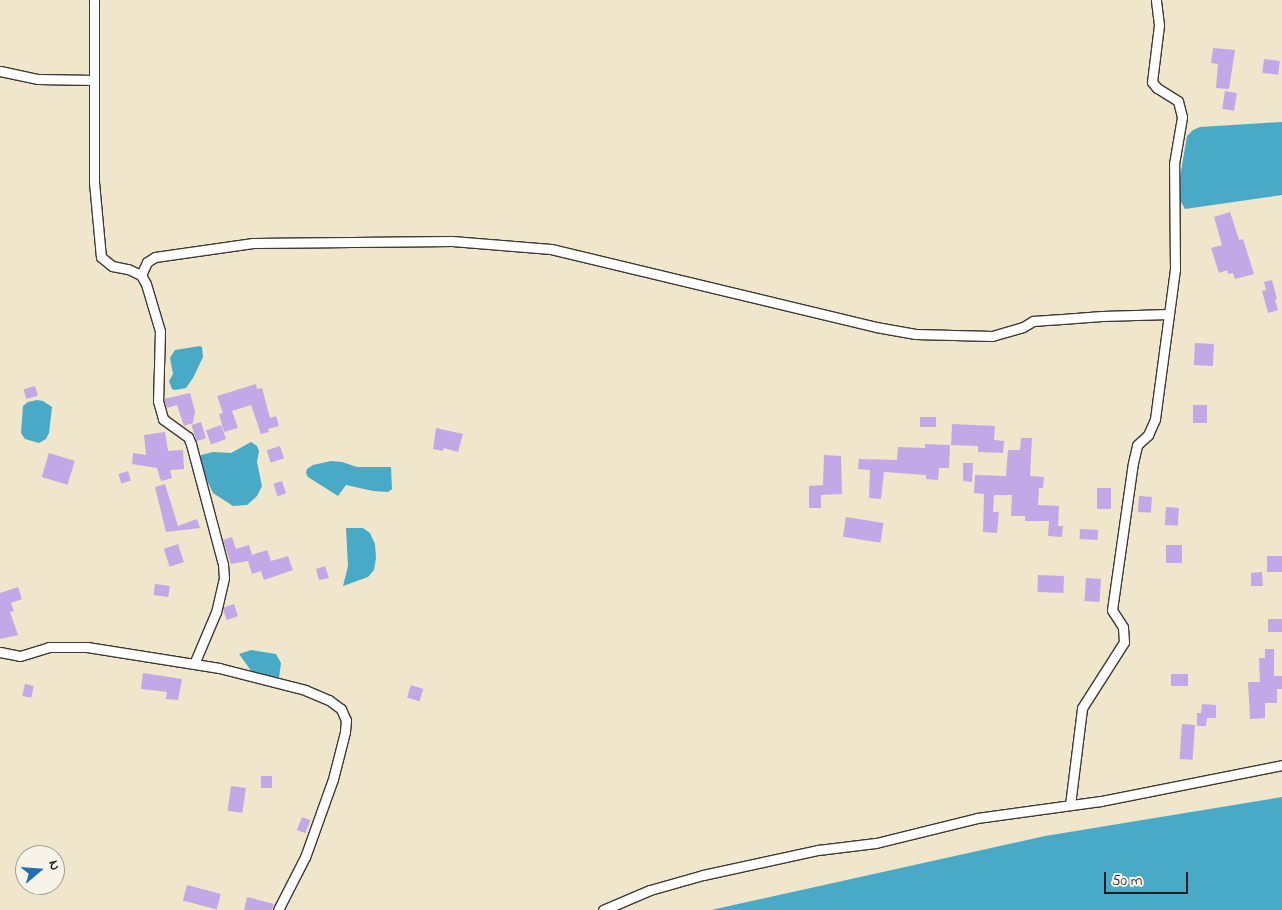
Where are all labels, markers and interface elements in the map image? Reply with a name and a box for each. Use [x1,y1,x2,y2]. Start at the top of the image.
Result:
north arrow [15,845,65,895]
text: N [42,858,65,873]
scale bar [1107,862,1191,894]
text: 50 m [1112,870,1142,892]

